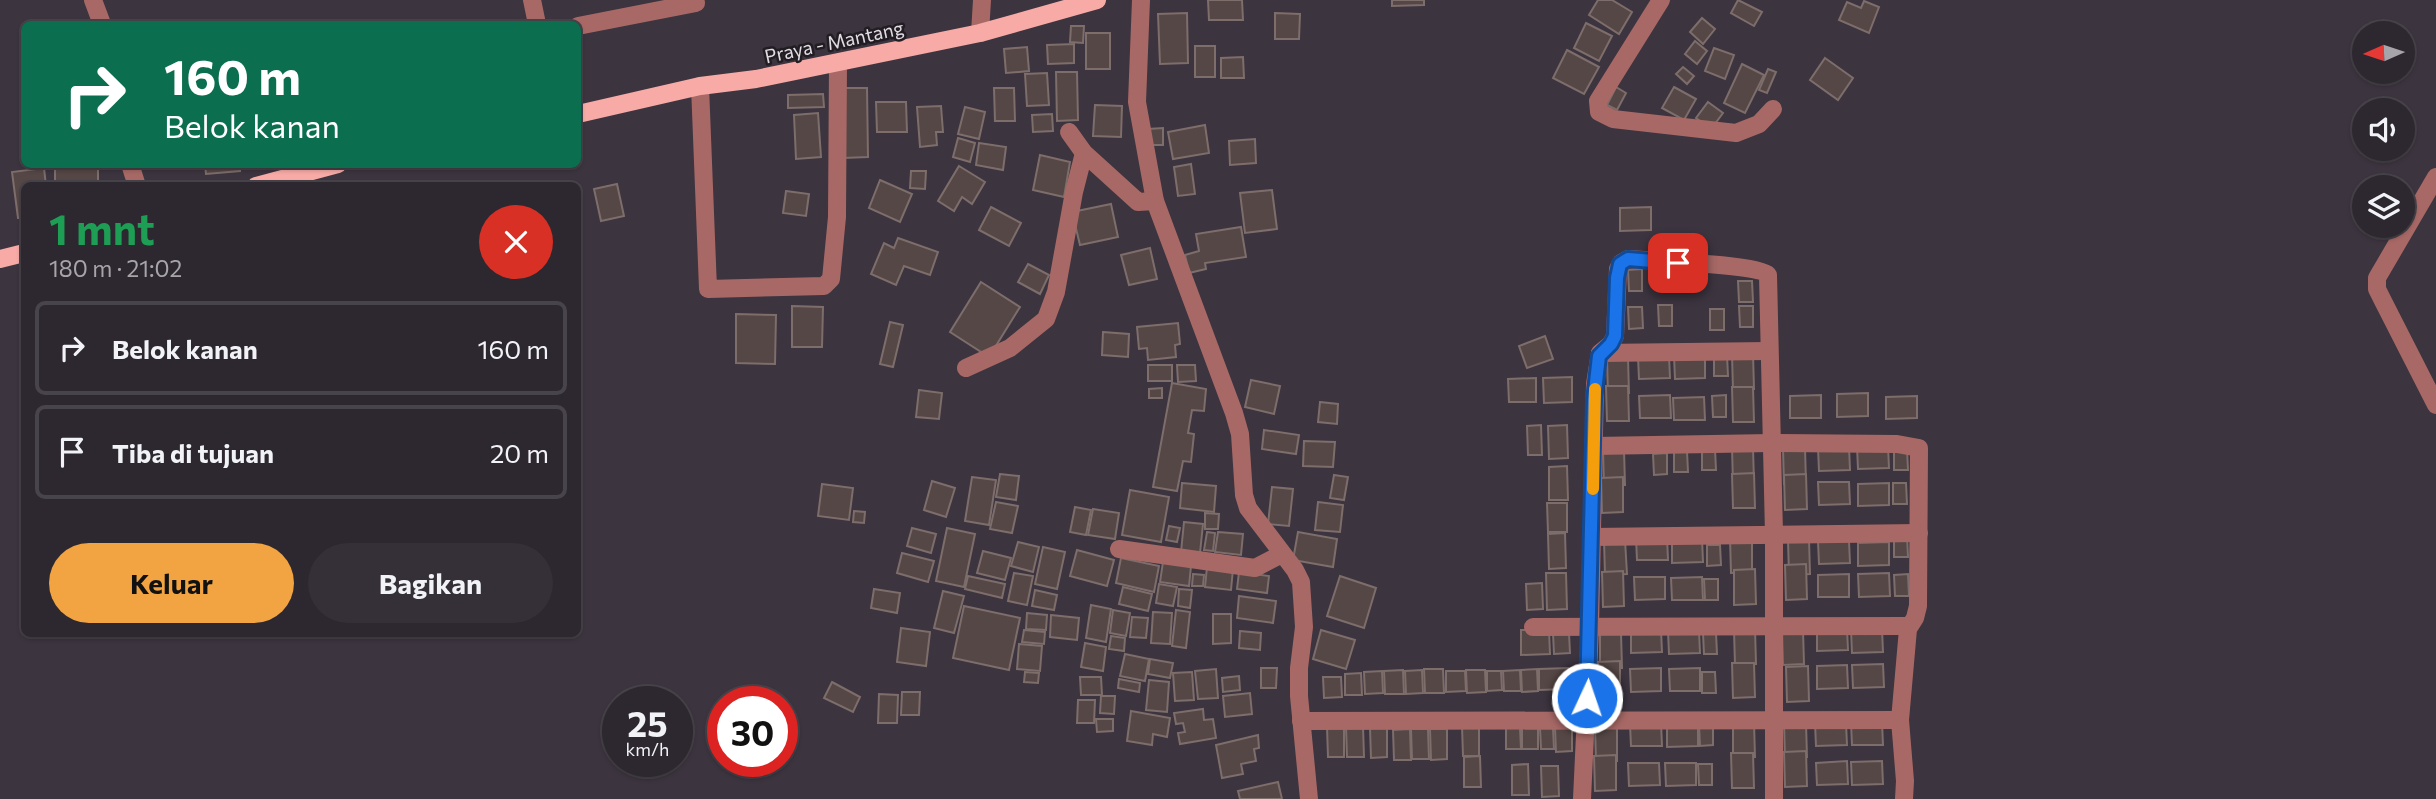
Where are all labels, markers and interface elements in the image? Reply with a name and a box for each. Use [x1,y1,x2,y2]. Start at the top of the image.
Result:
street label: Praya - Mantang [762,16,906,67]
north arrow [2352,21,2415,84]
map controls [2352,21,2415,238]
text: 160 m [164,45,301,105]
icon: right [49,49,140,140]
button: sound [2352,98,2415,161]
text: Belok kanan [164,105,340,145]
button: layers [2352,175,2415,238]
text: 1 mnt [49,202,155,254]
button: close [479,205,553,279]
pin [1648,233,1708,293]
icon: arrive [1659,244,1697,282]
text: 180 m · 21:02 [49,254,182,282]
icon: right [53,329,91,367]
text: Belok kanan [112,333,258,364]
text: 160 m [477,333,549,364]
icon: arrive [53,433,91,471]
text: Tiba di tujuan [112,437,274,468]
text: 20 m [490,437,549,468]
button: Keluar [49,543,294,623]
button: Bagikan [308,543,553,623]
position arrow [1550,661,1624,735]
speed limit sign: 30 [707,686,798,777]
text: 25 [627,701,668,744]
text: km/h [626,738,669,760]

